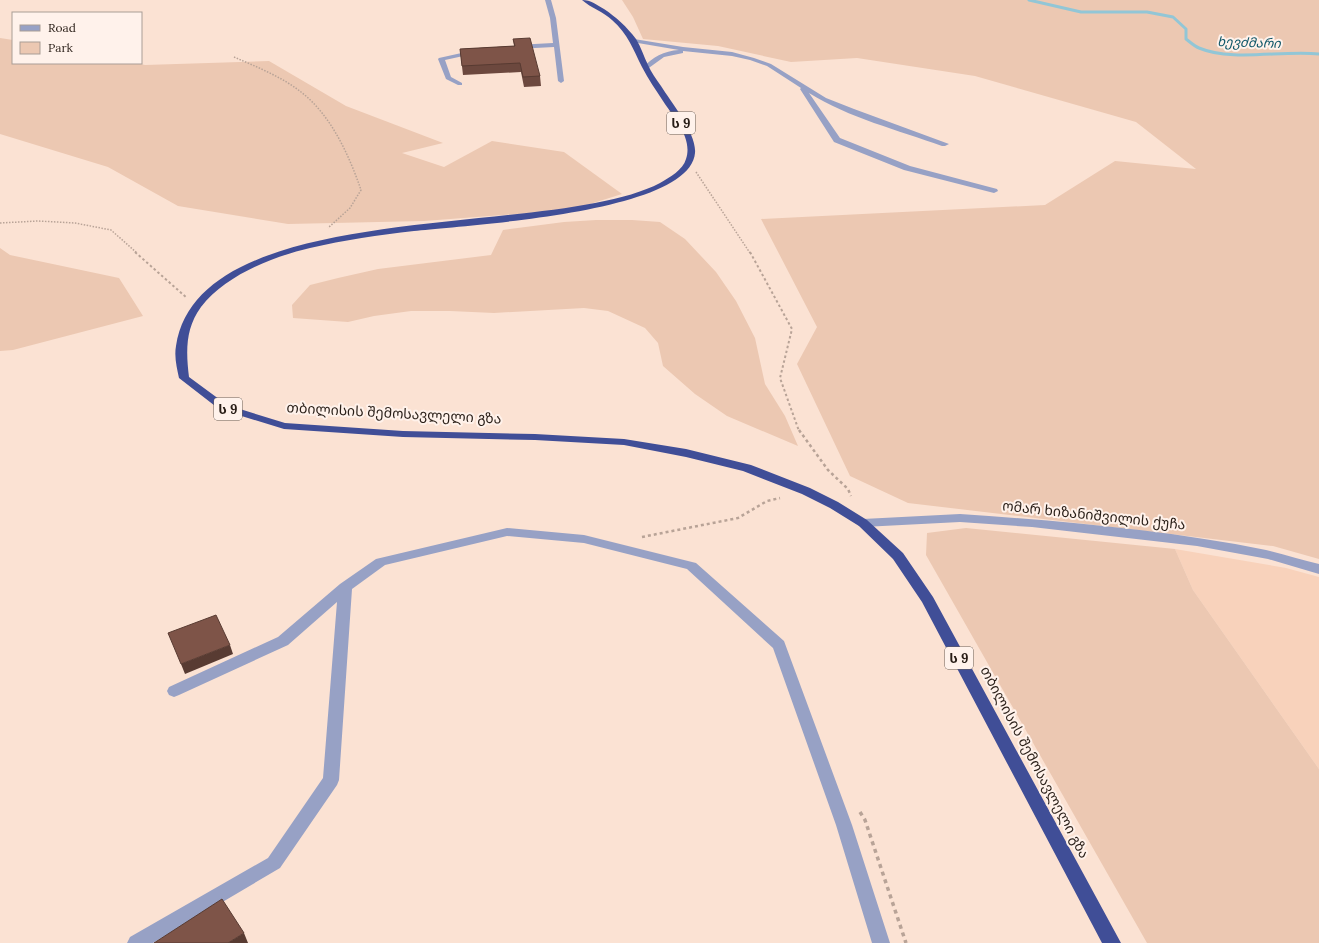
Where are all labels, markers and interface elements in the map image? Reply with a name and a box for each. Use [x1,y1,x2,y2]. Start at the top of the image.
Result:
legend [12,12,142,64]
text: Road [48,20,76,35]
water label: ხევძმარი [1217,33,1282,52]
text: Park [48,40,74,55]
road number: ს 9 [667,112,695,134]
road number: ს 9 [214,398,242,420]
street label: თბილისის შემოსავლელი გზა [286,398,502,428]
street label: ომარ ხიზანიშვილის ქუჩა [1002,496,1186,534]
road number: ს 9 [945,647,973,669]
street label: თბილისის შემოსავლელი გზა [977,663,1093,861]

